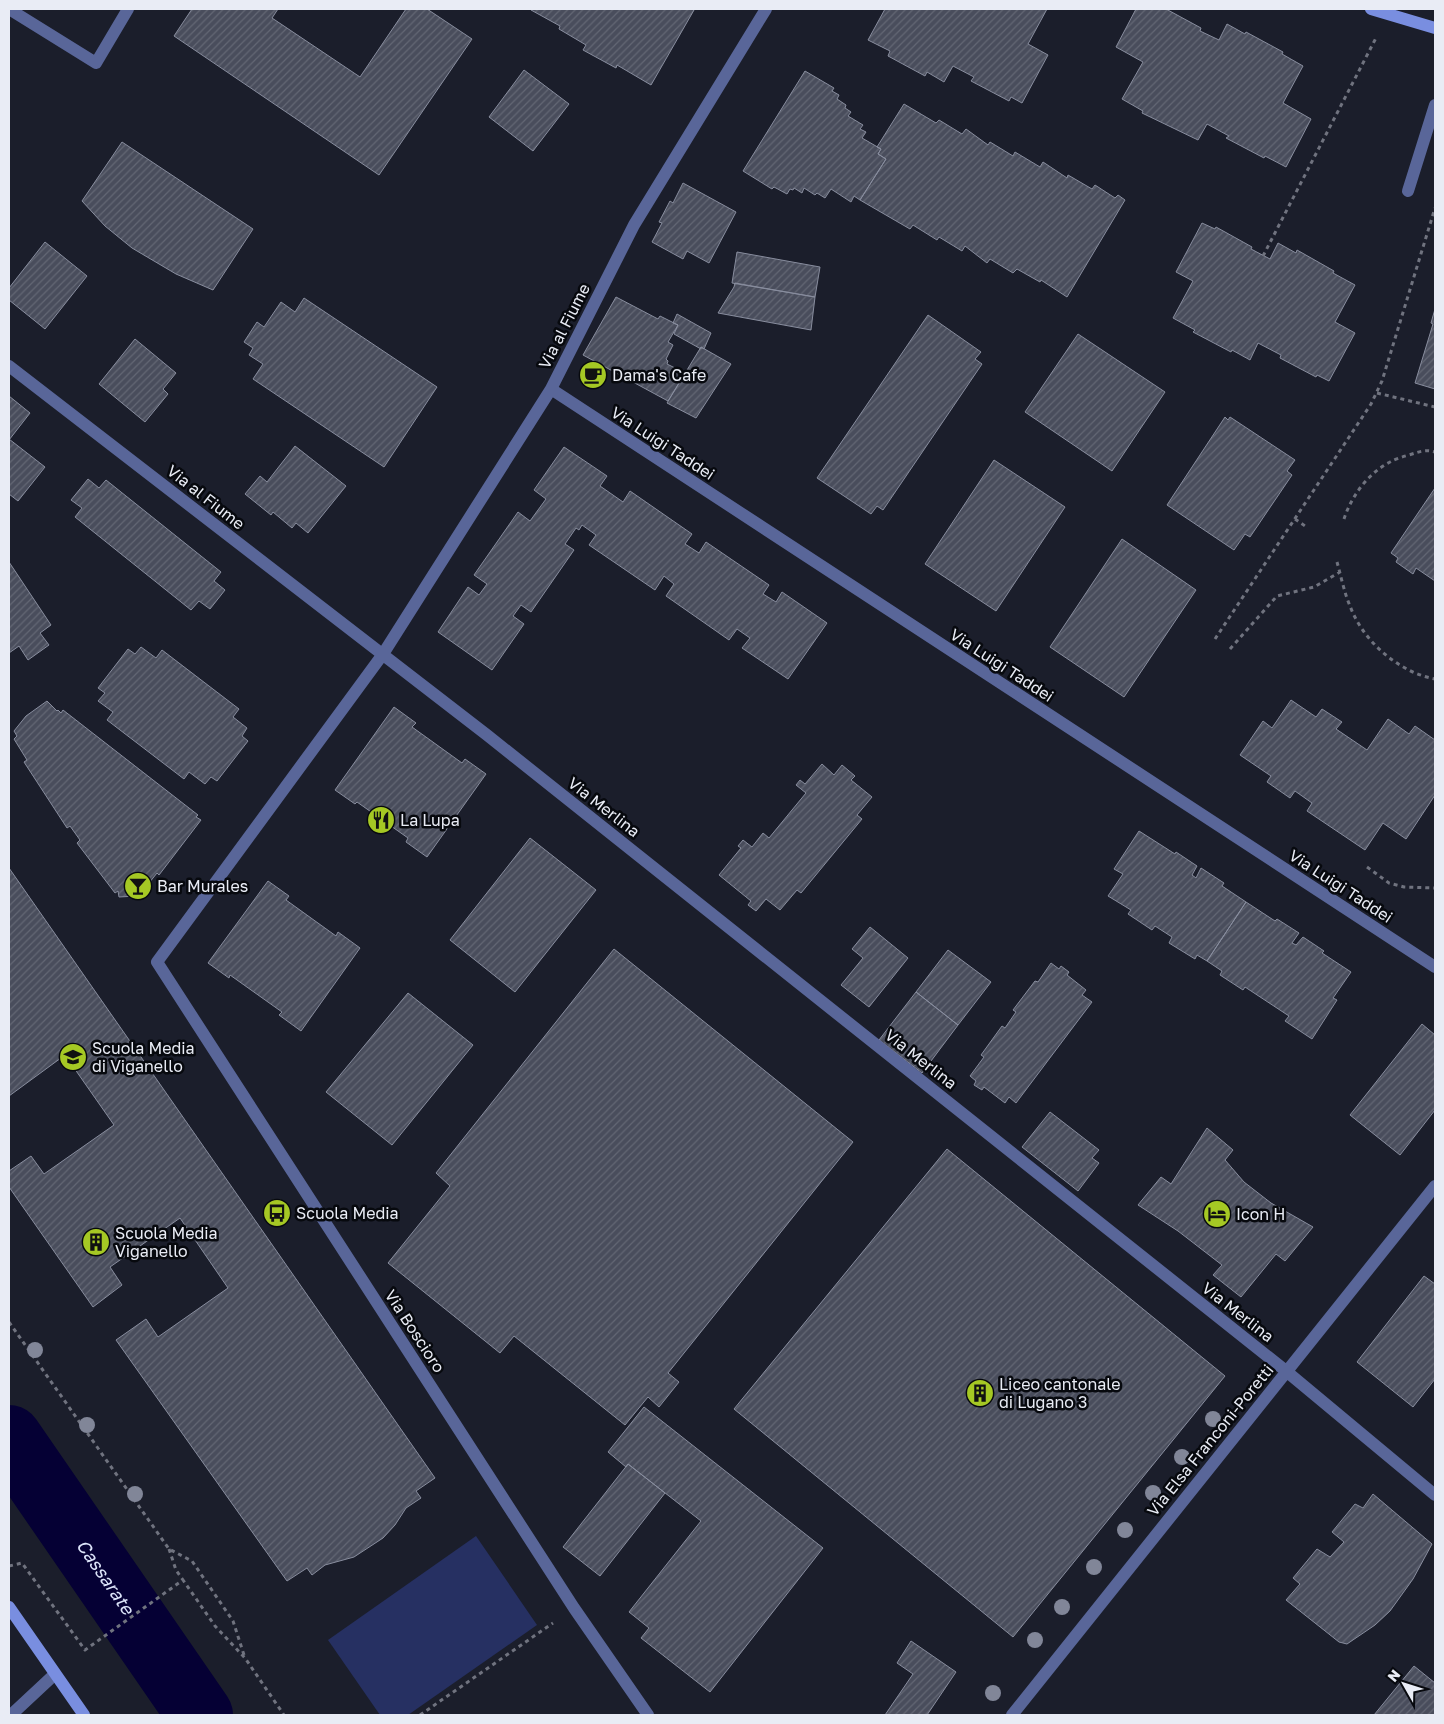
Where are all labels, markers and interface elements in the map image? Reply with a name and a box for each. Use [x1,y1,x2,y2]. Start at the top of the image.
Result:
street label: Via al Fiume [534,280,594,372]
cafe icon: Dama's Cafe [578,360,608,390]
place label: Dama's Cafe [612,365,706,385]
street label: Via Luigi Taddei [607,402,719,484]
street label: Via al Fiume [163,460,249,534]
street label: Via Luigi Taddei [946,624,1058,706]
street label: Via Merlina [564,773,644,841]
restaurant icon: La Lupa [366,805,396,835]
place label: La Lupa [400,810,460,830]
street label: Via Luigi Taddei [1285,845,1397,927]
bar icon: Bar Murales [123,871,153,901]
place label: Bar Murales [157,876,248,896]
street label: Via Merlina [881,1025,961,1093]
place label: Scuola Media di Viganello [92,1038,195,1076]
school or university icon: Scuola Media di Viganello [58,1042,88,1072]
bus stop icon: Scuola Media [262,1198,292,1228]
hotel icon: Icon H [1202,1199,1232,1229]
place label: Scuola Media [296,1203,399,1223]
place label: Icon H [1236,1204,1285,1224]
place label: Scuola Media Viganello [115,1223,218,1261]
building icon: Scuola Media Viganello [81,1227,111,1257]
street label: Via Merlina [1198,1278,1278,1346]
street label: Via Boscioro [381,1286,449,1376]
street label: Via Elsa Franconi-Poretti [1143,1360,1277,1520]
place label: Liceo cantonale di Lugano 3 [999,1374,1121,1412]
building icon: Liceo cantonale di Lugano 3 [965,1378,995,1408]
water label: Cassarate [72,1535,140,1620]
north arrow [1379,1659,1429,1709]
text: N [1384,1666,1403,1685]

